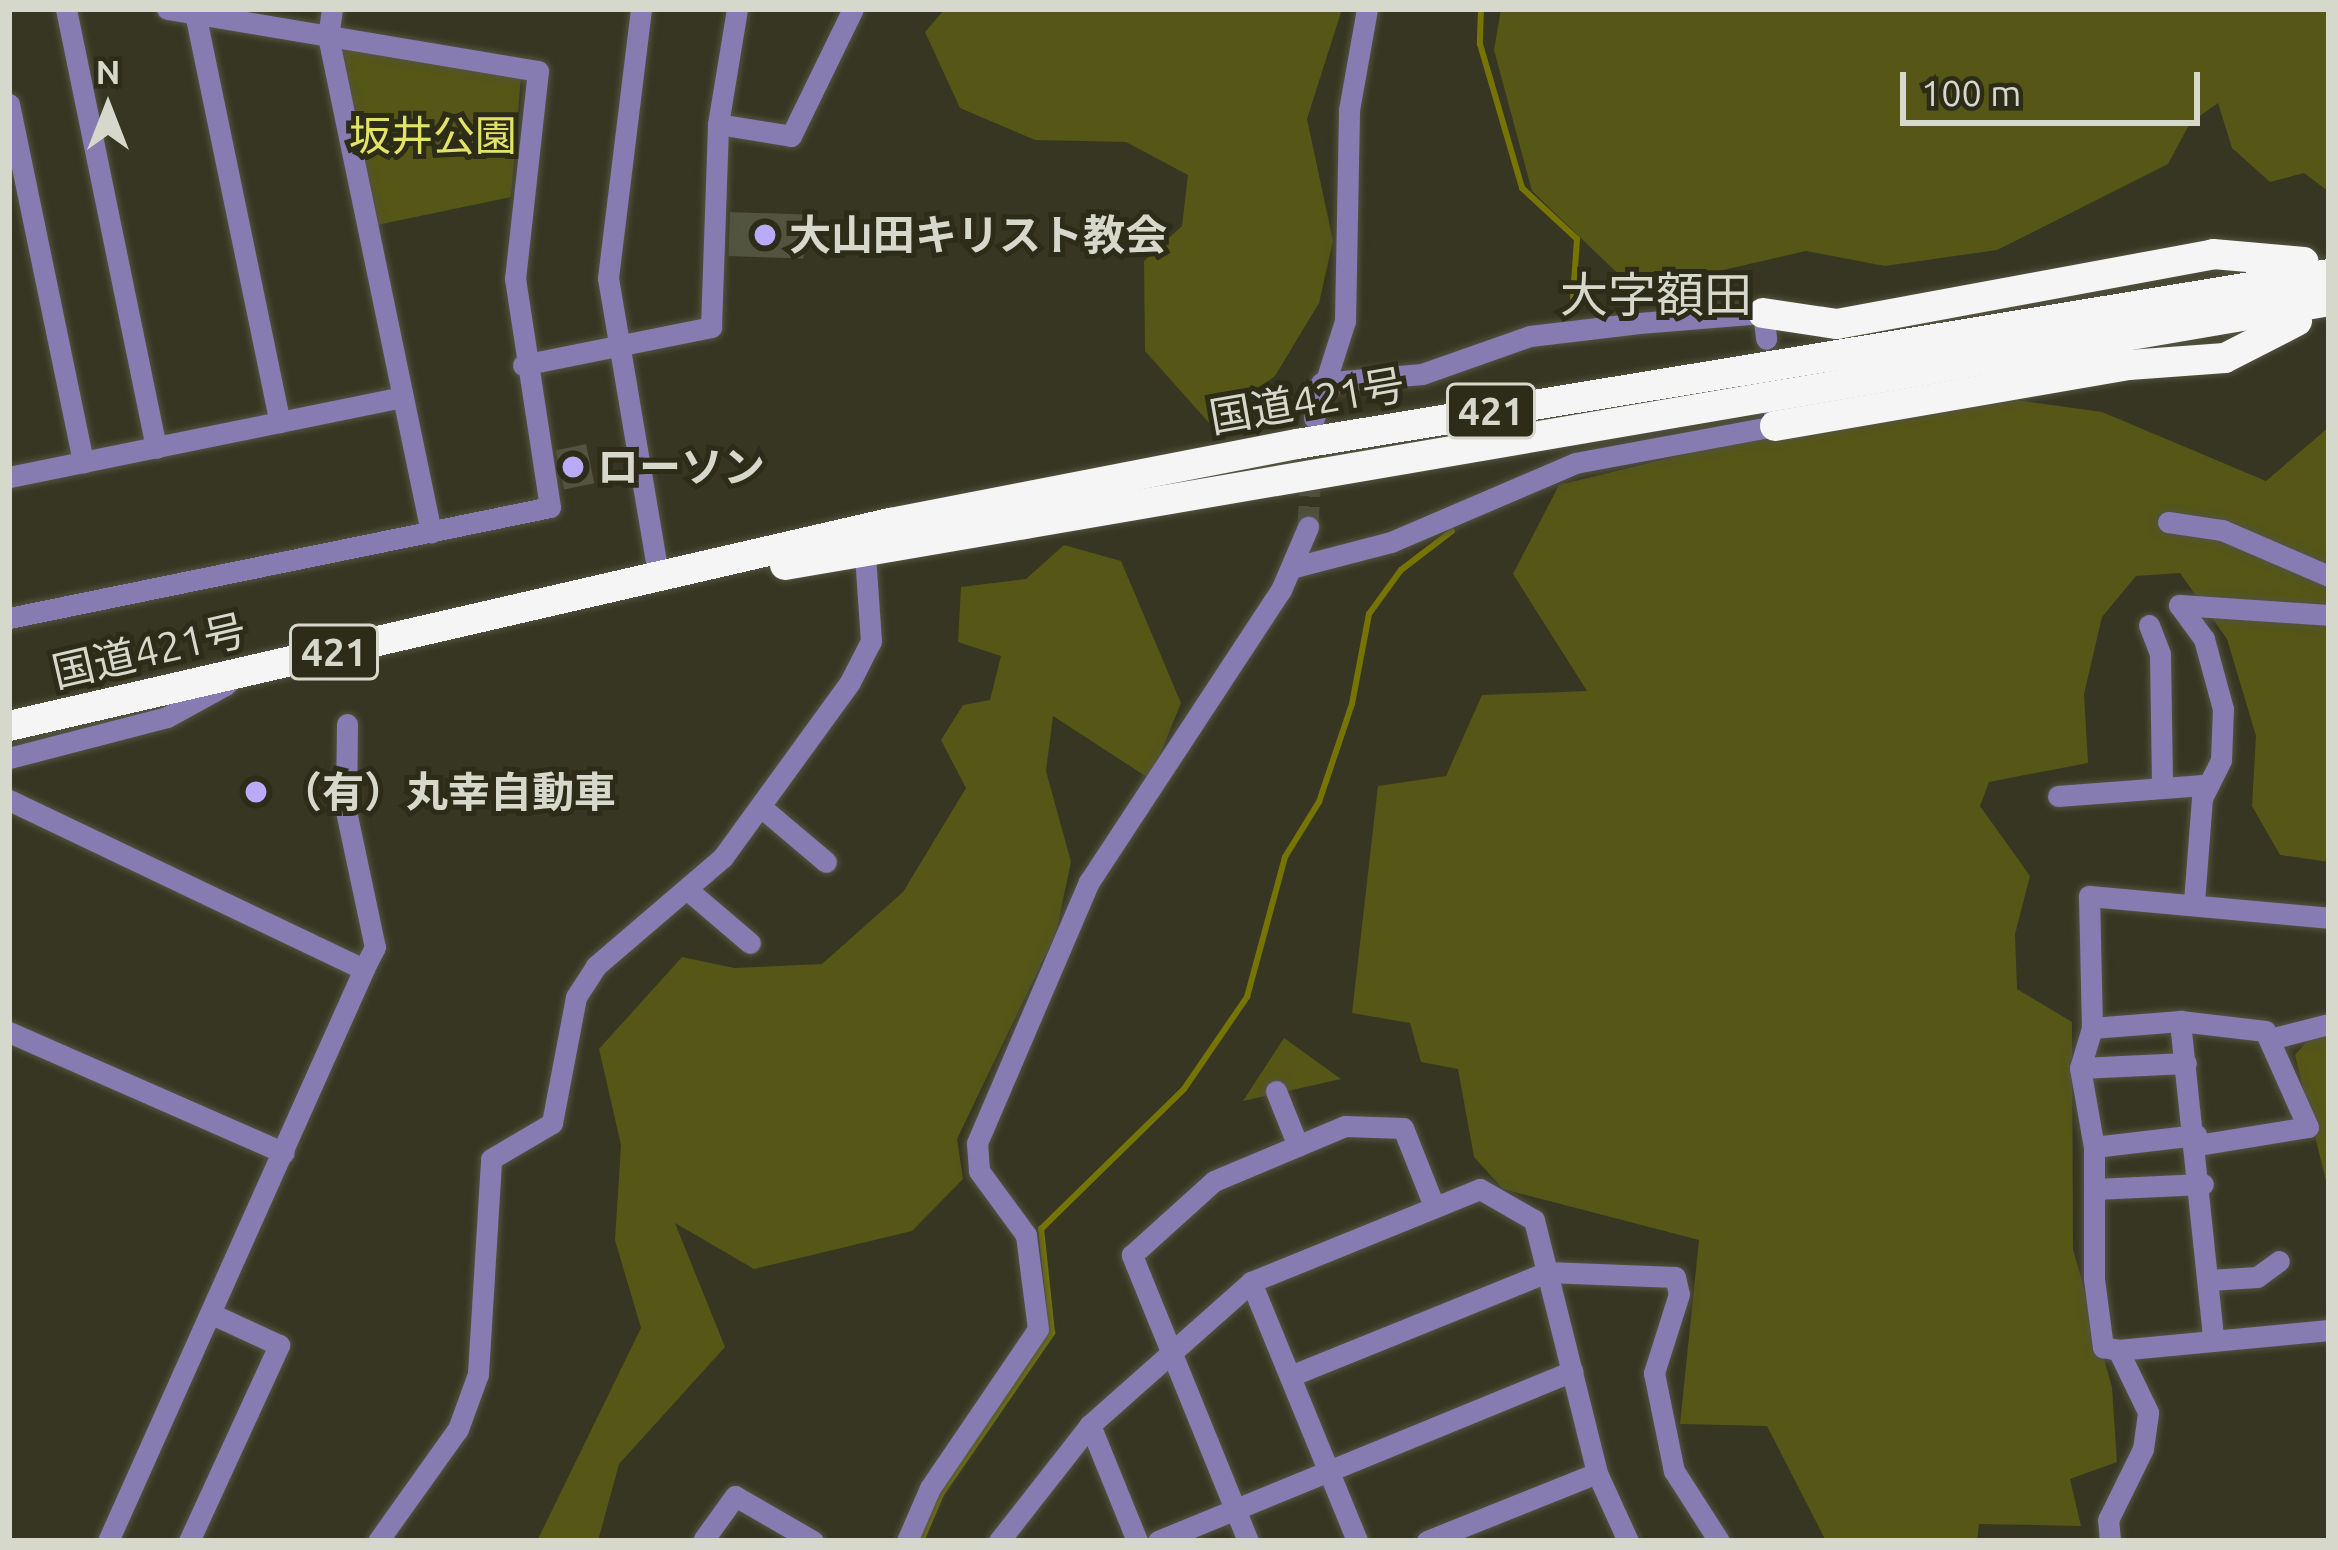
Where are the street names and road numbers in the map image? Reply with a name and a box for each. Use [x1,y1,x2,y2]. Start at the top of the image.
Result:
street label: 国道421号 [1206,359,1408,443]
road number: 421 [1446,378,1536,444]
street label: 国道421号 [47,604,251,698]
road number: 421 [289,619,379,685]

